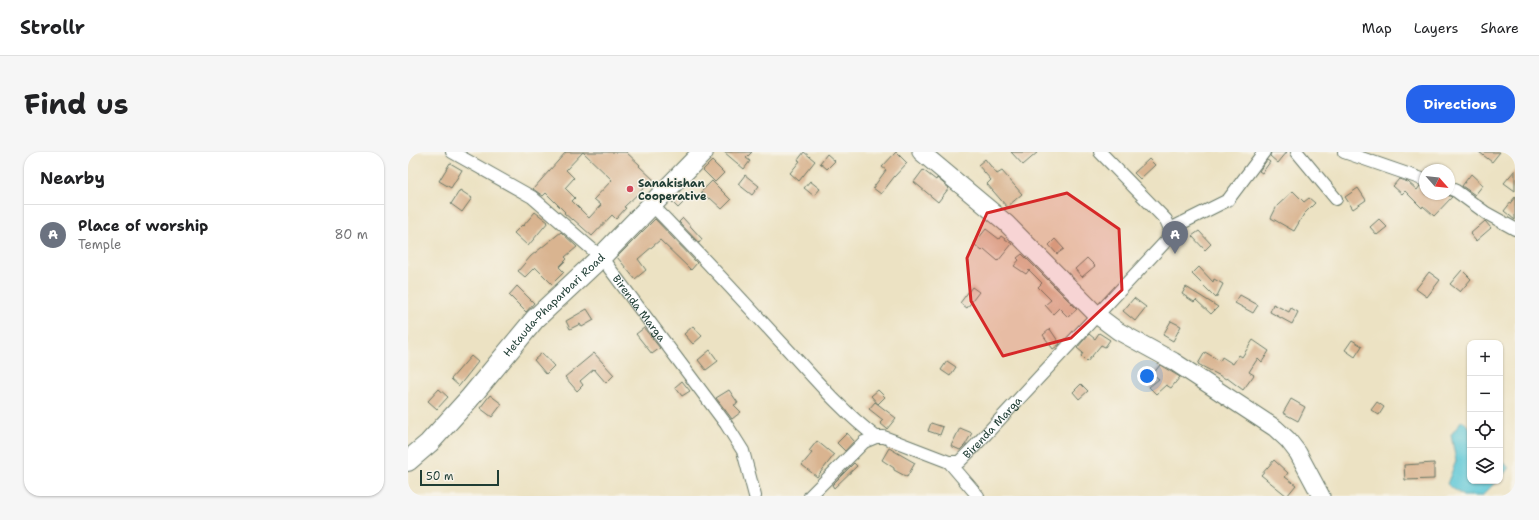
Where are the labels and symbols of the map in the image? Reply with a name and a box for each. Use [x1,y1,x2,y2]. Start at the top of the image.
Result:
north arrow [1419,164,1455,200]
place label: Sanakishan Cooperative [638,176,707,204]
marker: Sanakishan Cooperative [625,184,635,194]
pin: A [1162,221,1188,254]
street label: Hetauda-Phaparbari Road [500,250,608,360]
street label: Birenda Marga [609,272,669,345]
your location [1137,366,1157,386]
street label: Birenda Marga [959,393,1025,462]
scale bar [420,468,499,487]

